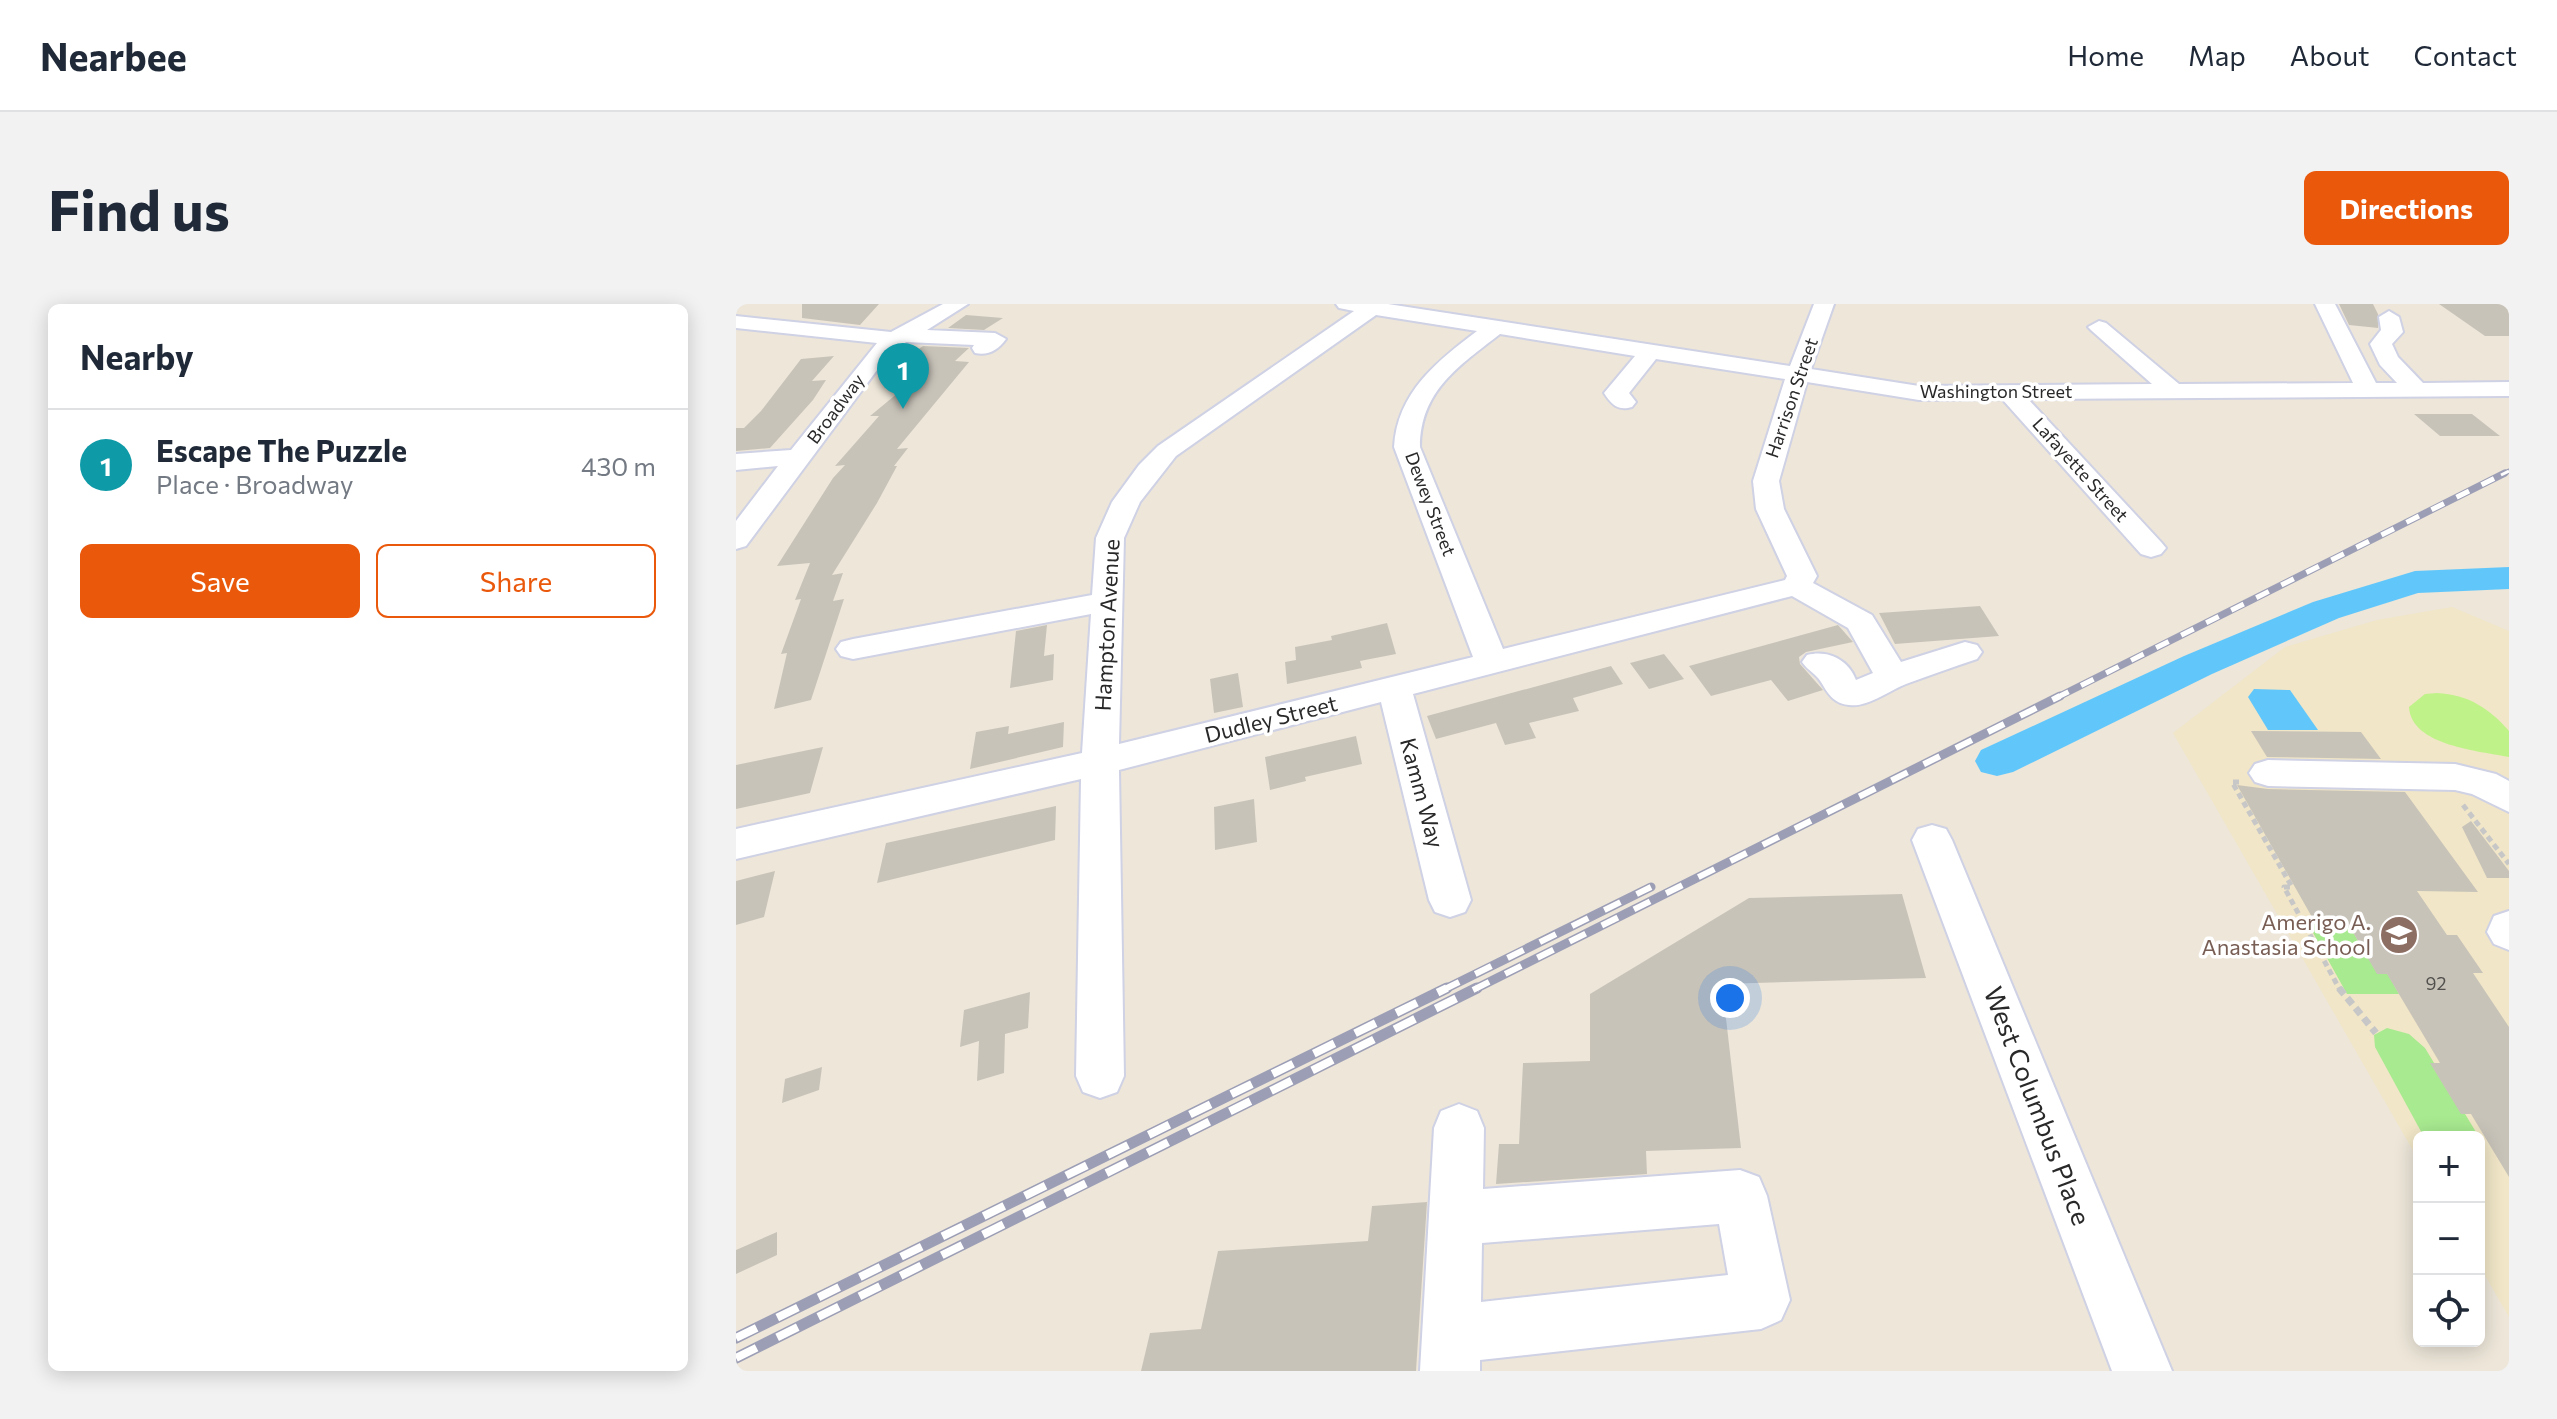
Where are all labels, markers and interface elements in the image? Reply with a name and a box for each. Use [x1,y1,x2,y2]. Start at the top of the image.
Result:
text: Nearbee [40,32,187,79]
text: Home [2067,38,2144,72]
text: Map [2188,38,2246,72]
text: About [2290,38,2370,72]
text: Contact [2414,38,2517,72]
button: Directions [2304,171,2509,245]
text: Find us [48,174,230,243]
text: Nearby [80,335,194,377]
street label: Harrison Street [1760,335,1822,461]
pin: 1 [877,343,929,409]
street label: Broadway [802,369,869,448]
street label: Washington Street [1920,380,2072,402]
street label: Lafayette Street [2028,413,2133,526]
text: Escape The Puzzle [156,431,407,468]
street label: Dewey Street [1401,449,1461,559]
text: 1 [100,450,112,481]
text: 430 m [581,450,656,481]
text: Place · Broadway [156,468,353,499]
street label: Hampton Avenue [1089,538,1124,712]
button: Save [80,544,360,618]
button: Share [376,544,656,618]
street label: Dudley Street [1202,689,1340,748]
street label: Kamm Way [1395,735,1450,851]
place label: Amerigo A. Anastasia School [2202,908,2371,960]
school or university icon: Amerigo A. Anastasia School [2378,914,2420,956]
house number: 92 [2426,972,2446,994]
your location [1710,978,1750,1018]
street label: West Columbus Place [1979,982,2098,1229]
map controls [2413,1131,2485,1347]
button: + [2413,1131,2485,1203]
button: − [2413,1203,2485,1275]
button: locate [2413,1275,2485,1347]

